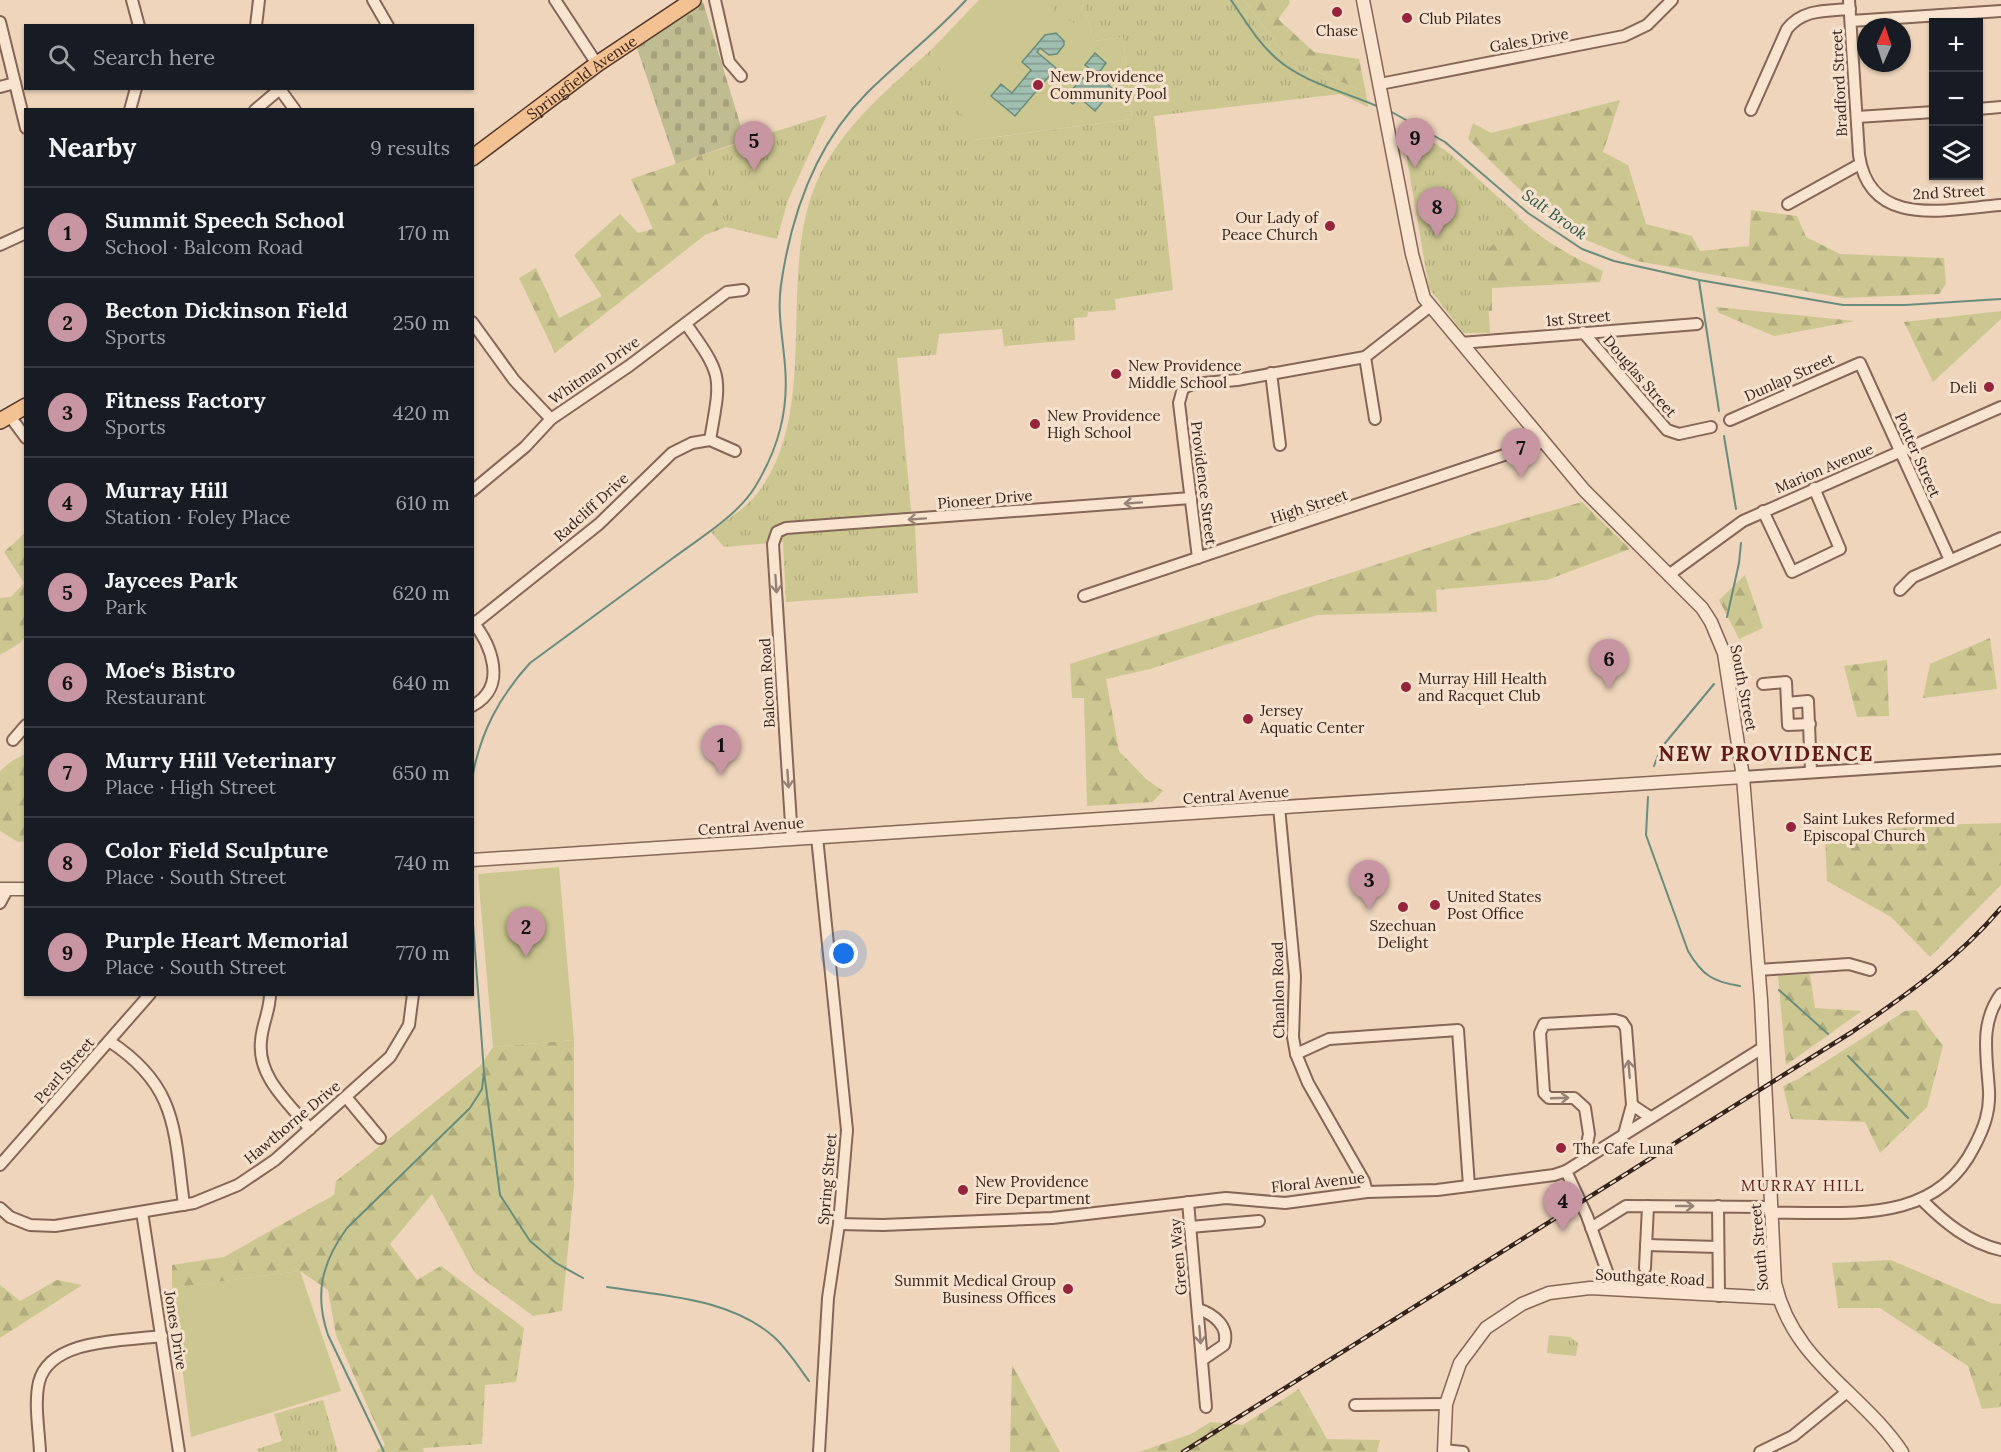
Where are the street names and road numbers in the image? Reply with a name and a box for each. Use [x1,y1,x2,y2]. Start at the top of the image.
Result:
street label: Gales Drive [1488,24,1570,56]
street label: Bradford Street [1827,28,1851,137]
street label: Springfield Avenue [522,31,640,123]
street label: 2nd Street [1912,181,1986,203]
street label: 1st Street [1545,306,1611,330]
street label: Douglas Street [1599,331,1681,421]
street label: Whitman Drive [545,332,643,408]
street label: Dunlap Street [1741,349,1837,405]
street label: Potter Street [1891,410,1945,500]
street label: Providence Street [1187,420,1221,546]
street label: Marion Avenue [1772,439,1876,497]
street label: Radcliff Drive [550,468,632,546]
street label: Pioneer Drive [937,485,1033,513]
street label: High Street [1268,485,1350,527]
street label: Balcom Road [755,638,779,728]
street label: South Street [1726,643,1762,733]
street label: Central Avenue [1182,782,1290,808]
street label: Central Avenue [697,813,805,839]
street label: Chanlon Road [1268,941,1288,1039]
street label: Pearl Street [30,1033,98,1107]
street label: Hawthorne Drive [240,1076,344,1168]
street label: Spring Street [814,1132,840,1226]
street label: Floral Avenue [1270,1168,1366,1196]
street label: South Street [1746,1202,1772,1291]
street label: Green Way [1165,1218,1191,1296]
street label: Southgate Road [1595,1265,1705,1289]
street label: Jones Drive [160,1288,192,1371]

